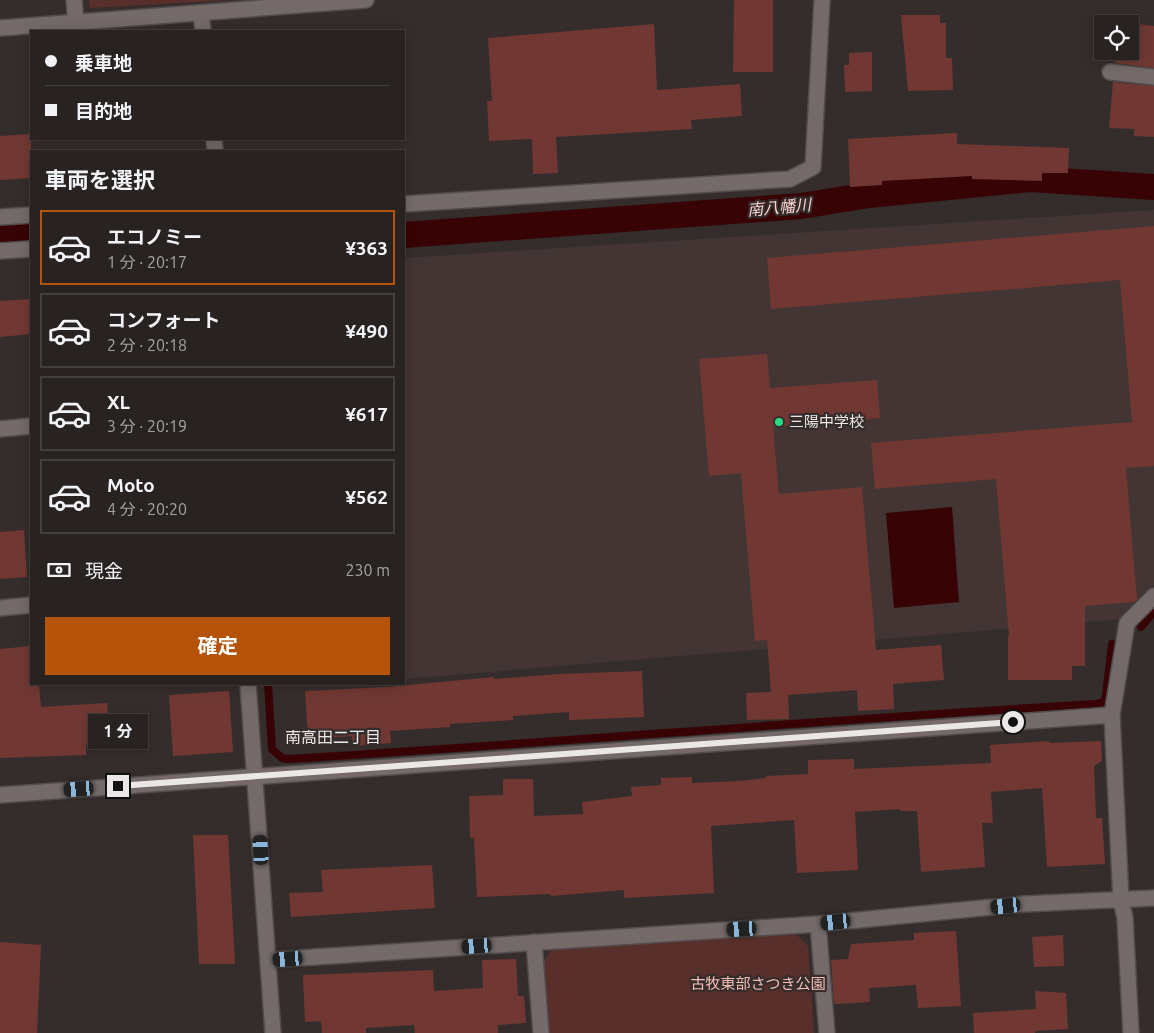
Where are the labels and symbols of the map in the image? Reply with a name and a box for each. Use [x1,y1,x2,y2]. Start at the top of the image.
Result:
water label: 南八幡川 [746,195,814,219]
place label: 三陽中学校 [789,413,864,430]
marker: 三陽中学校 [773,416,785,428]
route start [1002,711,1024,733]
callout: 1 分 [88,714,148,748]
district label: 南高田二丁目 [285,728,381,746]
route end [107,775,129,797]
car [63,780,94,798]
car [252,835,269,865]
car [990,897,1021,915]
car [820,913,851,931]
car [726,921,757,937]
car [461,937,492,955]
car [272,950,303,968]
park label: 古牧東部さつき公園 [690,975,826,992]

